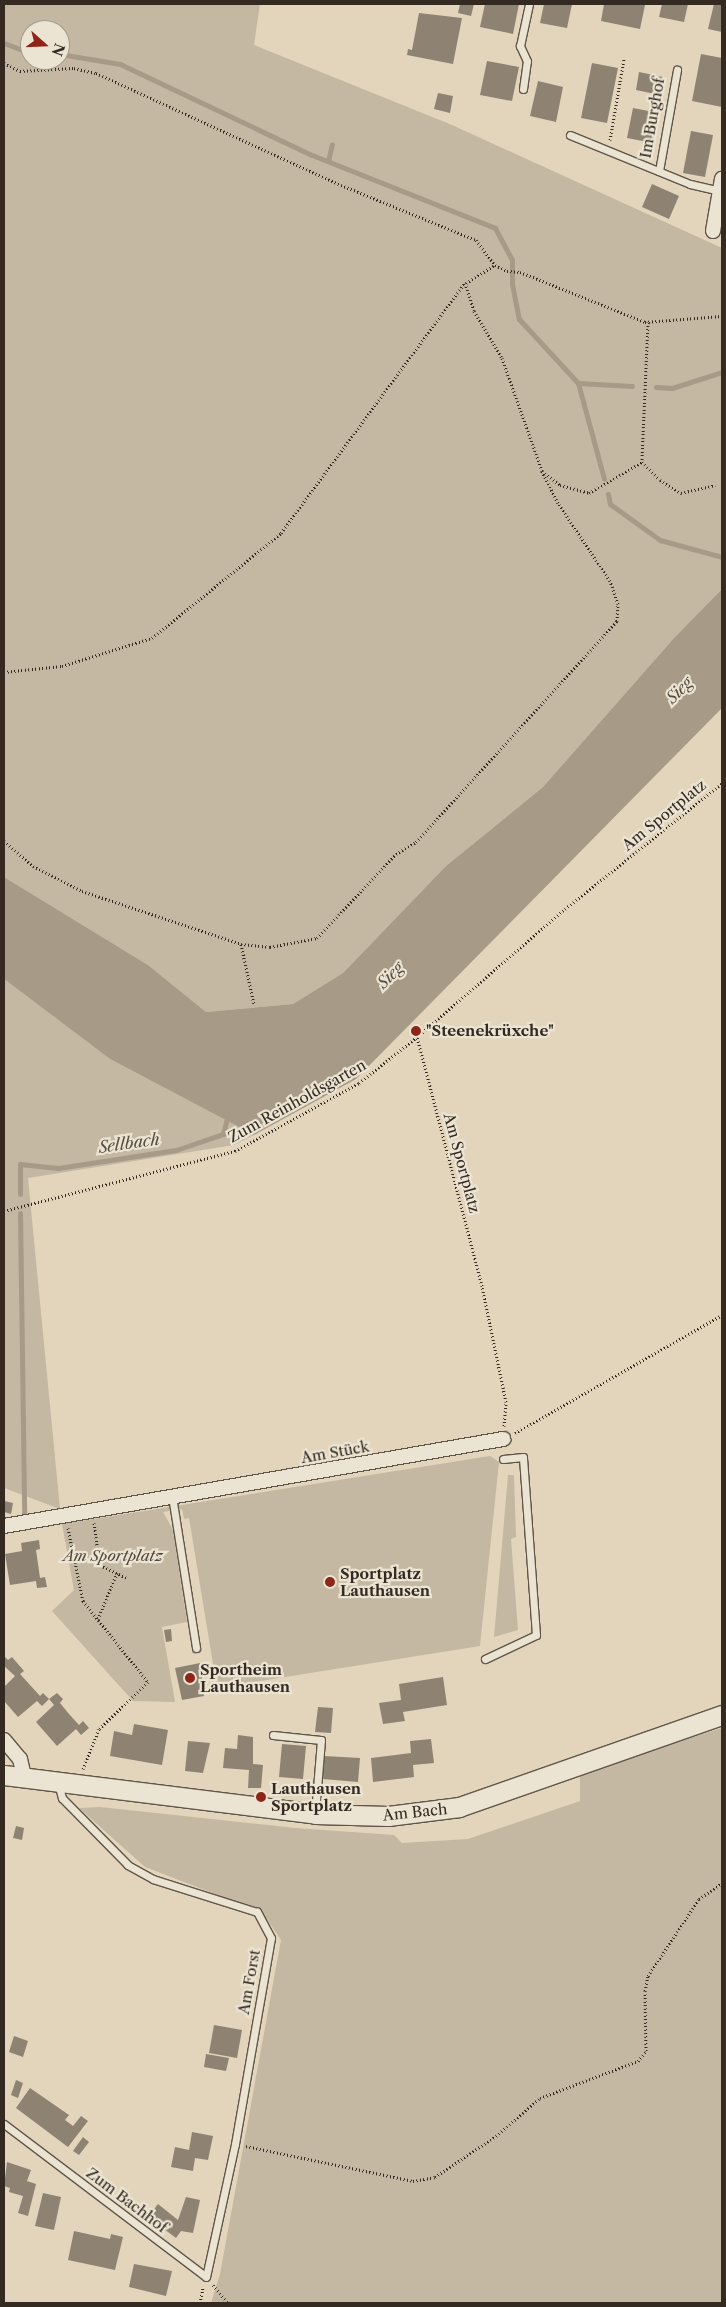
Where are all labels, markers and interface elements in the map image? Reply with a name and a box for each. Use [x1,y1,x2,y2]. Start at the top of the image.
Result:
north arrow [20,20,70,70]
text: N [48,41,69,59]
street label: Im Burghof [636,76,668,160]
water label: Sieg [662,673,696,707]
street label: Am Sportplatz [618,776,710,854]
water label: Sieg [373,958,407,992]
place label: "Steenekrüxche" [426,1022,554,1040]
marker: "Steenekrüxche" [410,1025,422,1037]
street label: Zum Reinholdsgarten [225,1056,369,1146]
street label: Am Sportplatz [440,1111,484,1215]
water label: Sellbach [97,1129,161,1157]
street label: Am Stück [300,1437,370,1467]
park label: Am Sportplatz [63,1547,163,1565]
place label: Sportplatz Lauthausen [340,1564,430,1599]
marker: Sportplatz Lauthausen [324,1576,336,1588]
place label: Sportheim Lauthausen [200,1660,290,1695]
marker: Sportheim Lauthausen [184,1672,196,1684]
place label: Lauthausen Sportplatz [271,1779,361,1814]
marker: Lauthausen Sportplatz [255,1791,267,1803]
street label: Am Bach [382,1800,448,1824]
street label: Am Forst [234,1948,264,2016]
street label: Zum Bachhof [83,2164,171,2236]

